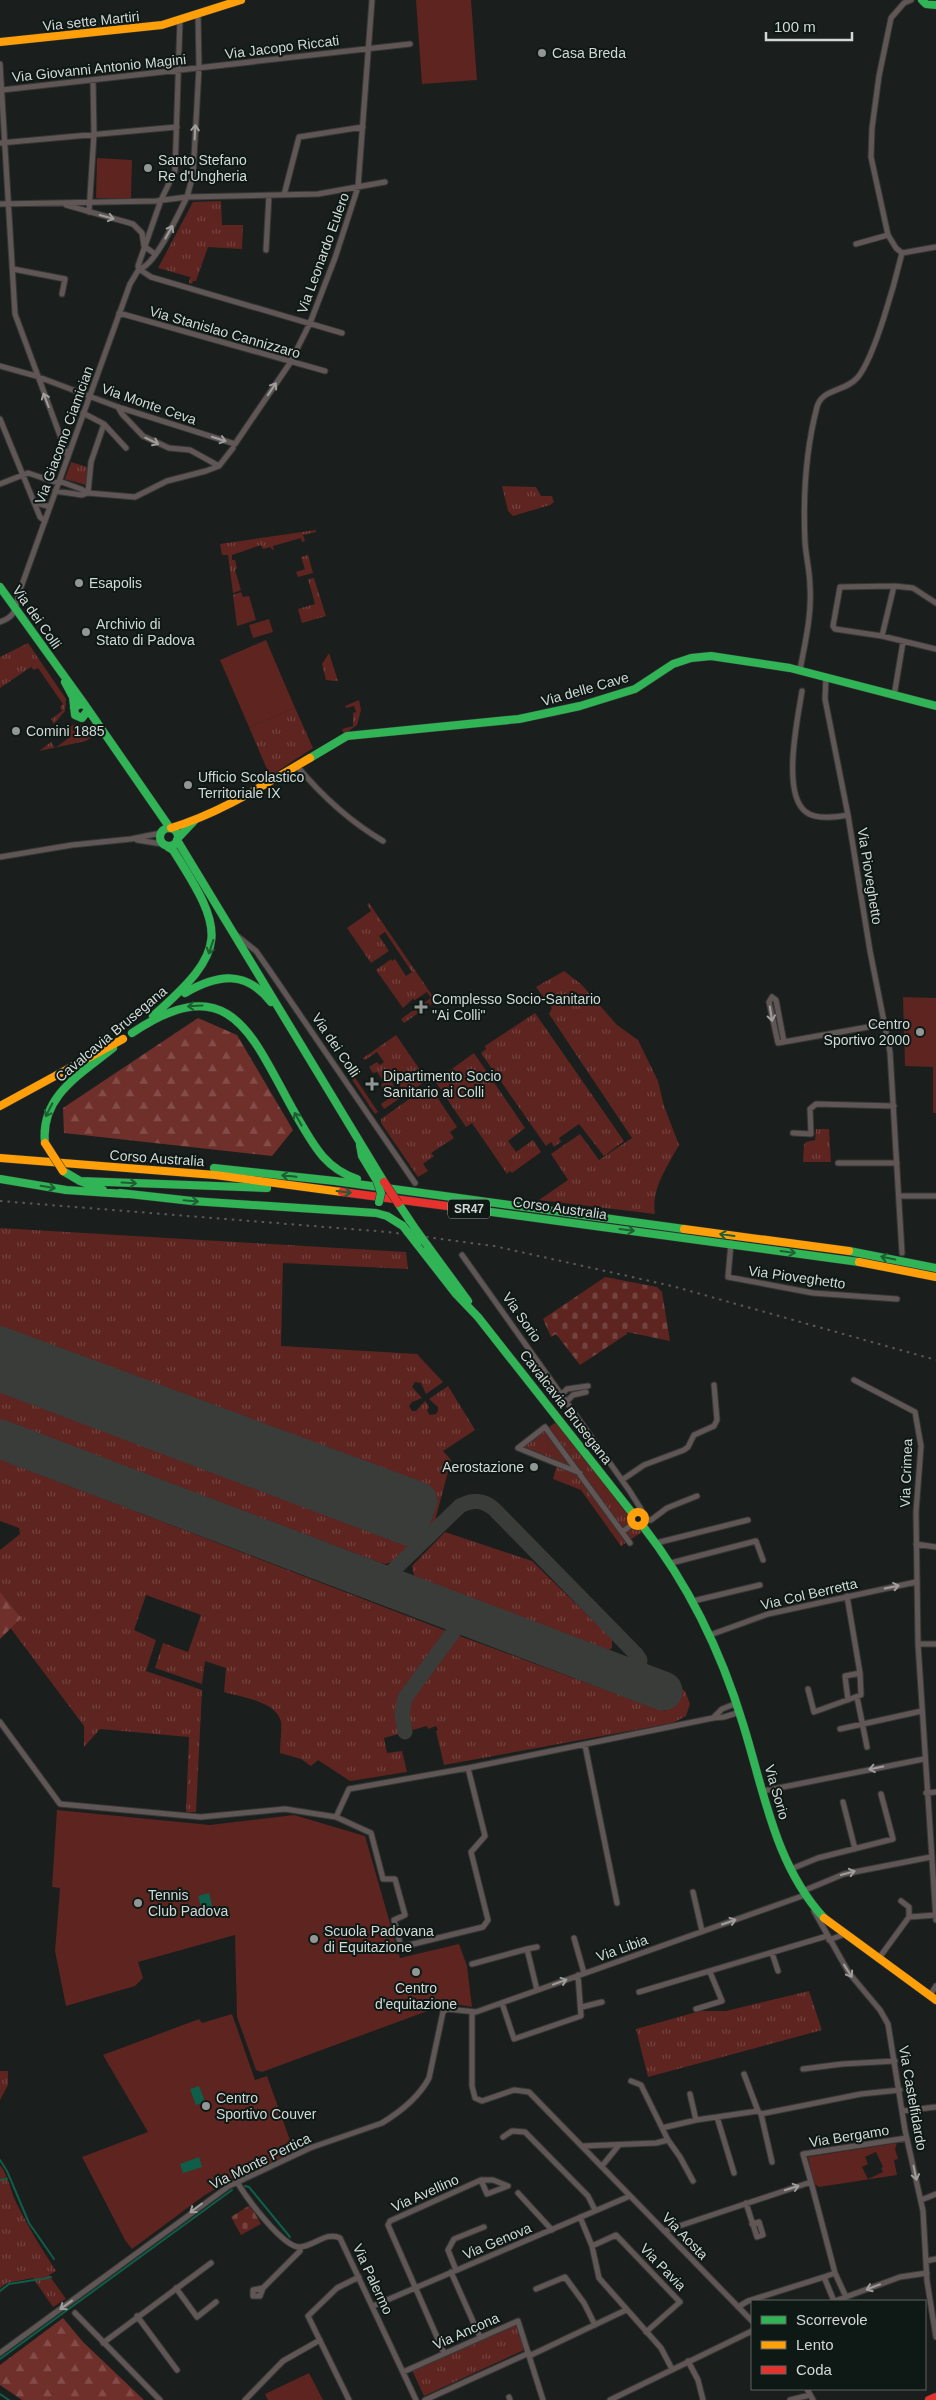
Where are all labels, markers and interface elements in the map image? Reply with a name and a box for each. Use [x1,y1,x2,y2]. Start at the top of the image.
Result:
street label: Via sette Martiri [42,8,140,34]
scale bar [766,10,852,42]
text: 100 m [774,18,816,35]
street label: Via Jacopo Riccati [224,32,340,62]
place label: Casa Breda [552,45,626,61]
marker: Casa Breda [536,47,548,59]
street label: Via Giovanni Antonio Magini [11,51,187,85]
one-way arrow [191,124,200,140]
place label: Santo Stefano Re d'Ungheria [158,152,247,184]
marker: Santo Stefano Re d'Ungheria [142,162,154,174]
street label: Via Leonardo Eulero [294,190,352,316]
one-way arrow [99,213,115,222]
one-way arrow [164,226,174,240]
street label: Via Stanislao Cannizzaro [148,303,302,361]
street label: Via Giacomo Ciamician [32,364,96,506]
street label: Via Monte Ceva [99,380,199,428]
one-way arrow [267,383,277,397]
one-way arrow [41,393,50,408]
one-way arrow [210,435,226,444]
one-way arrow [144,437,159,446]
place label: Esapolis [89,575,142,591]
marker: Esapolis [73,577,85,589]
street label: Via dei Colli [9,582,65,652]
place label: Archivio di Stato di Padova [96,616,195,648]
marker: Archivio di Stato di Padova [80,626,92,638]
street label: Via delle Cave [540,669,631,709]
place label: Comini 1885 [26,723,105,739]
marker: Comini 1885 [10,725,22,737]
place label: Ufficio Scolastico Territoriale IX [198,769,305,801]
marker: Ufficio Scolastico Territoriale IX [182,779,194,791]
street label: Via Pioveghetto [854,826,886,926]
one-way arrow [205,939,215,955]
street label: Cavalcavia Brusegana [52,983,170,1085]
place label: Complesso Socio-Sanitario "Ai Colli" [432,991,601,1023]
marker: Complesso Socio-Sanitario "Ai Colli" [414,1000,428,1014]
one-way arrow [187,1001,203,1011]
one-way arrow [766,1005,776,1021]
street label: Via dei Colli [309,1010,363,1080]
place label: Centro Sportivo 2000 [824,1016,910,1048]
marker: Centro Sportivo 2000 [914,1026,926,1038]
place label: Dipartimento Socio Sanitario ai Colli [383,1068,501,1100]
marker: Dipartimento Socio Sanitario ai Colli [365,1077,379,1091]
one-way arrow [44,1102,53,1117]
one-way arrow [292,1112,302,1127]
street label: Corso Australia [109,1147,205,1169]
one-way arrow [281,1171,297,1181]
one-way arrow [121,1179,137,1188]
one-way arrow [40,1182,56,1192]
one-way arrow [336,1187,352,1197]
street label: Corso Australia [512,1193,608,1223]
one-way arrow [183,1196,199,1206]
road number: SR47 [448,1200,490,1218]
one-way arrow [619,1225,635,1235]
one-way arrow [720,1230,736,1240]
one-way arrow [780,1247,796,1257]
one-way arrow [881,1253,897,1262]
street label: Via Pioveghetto [747,1262,847,1292]
street label: Via Sorio [499,1289,545,1345]
street label: Cavalcavia Brusegana [517,1347,616,1467]
street label: Via Crimea [897,1438,915,1508]
place label: Aerostazione [442,1459,524,1475]
marker: Aerostazione [528,1461,540,1473]
street label: Via Col Berretta [759,1575,859,1613]
one-way arrow [884,1581,900,1591]
street label: Via Sorio [762,1763,793,1822]
one-way arrow [868,1764,884,1774]
one-way arrow [840,1868,856,1878]
place label: Tennis Club Padova [148,1887,228,1919]
marker: Tennis Club Padova [132,1897,144,1909]
one-way arrow [721,1916,737,1926]
place label: Scuola Padovana di Equitazione [324,1923,434,1955]
street label: Via Libia [594,1931,650,1965]
marker: Scuola Padovana di Equitazione [308,1933,320,1945]
one-way arrow [843,1964,853,1978]
marker: Centro d'equitazione [410,1966,422,1978]
one-way arrow [551,1977,567,1986]
place label: Centro d'equitazione [375,1980,457,2012]
street label: Via Castelfidardo [896,2044,930,2152]
place label: Centro Sportivo Couver [216,2090,317,2122]
marker: Centro Sportivo Couver [200,2100,212,2112]
street label: Via Bergamo [808,2122,890,2150]
street label: Via Monte Pertica [207,2130,313,2192]
one-way arrow [911,2165,920,2181]
street label: Via Avellino [389,2171,461,2215]
one-way arrow [784,2183,799,2192]
one-way arrow [189,2203,203,2213]
street label: Via Aosta [659,2209,711,2263]
street label: Via Genova [460,2219,534,2263]
street label: Via Pavia [637,2240,689,2294]
street label: Via Palermo [350,2241,396,2317]
one-way arrow [866,2283,881,2292]
one-way arrow [59,2300,73,2310]
legend [751,2300,926,2390]
street label: Via Ancona [431,2309,502,2353]
text: Scorrevole [796,2311,868,2328]
text: Lento [796,2336,834,2353]
text: Coda [796,2361,833,2378]

